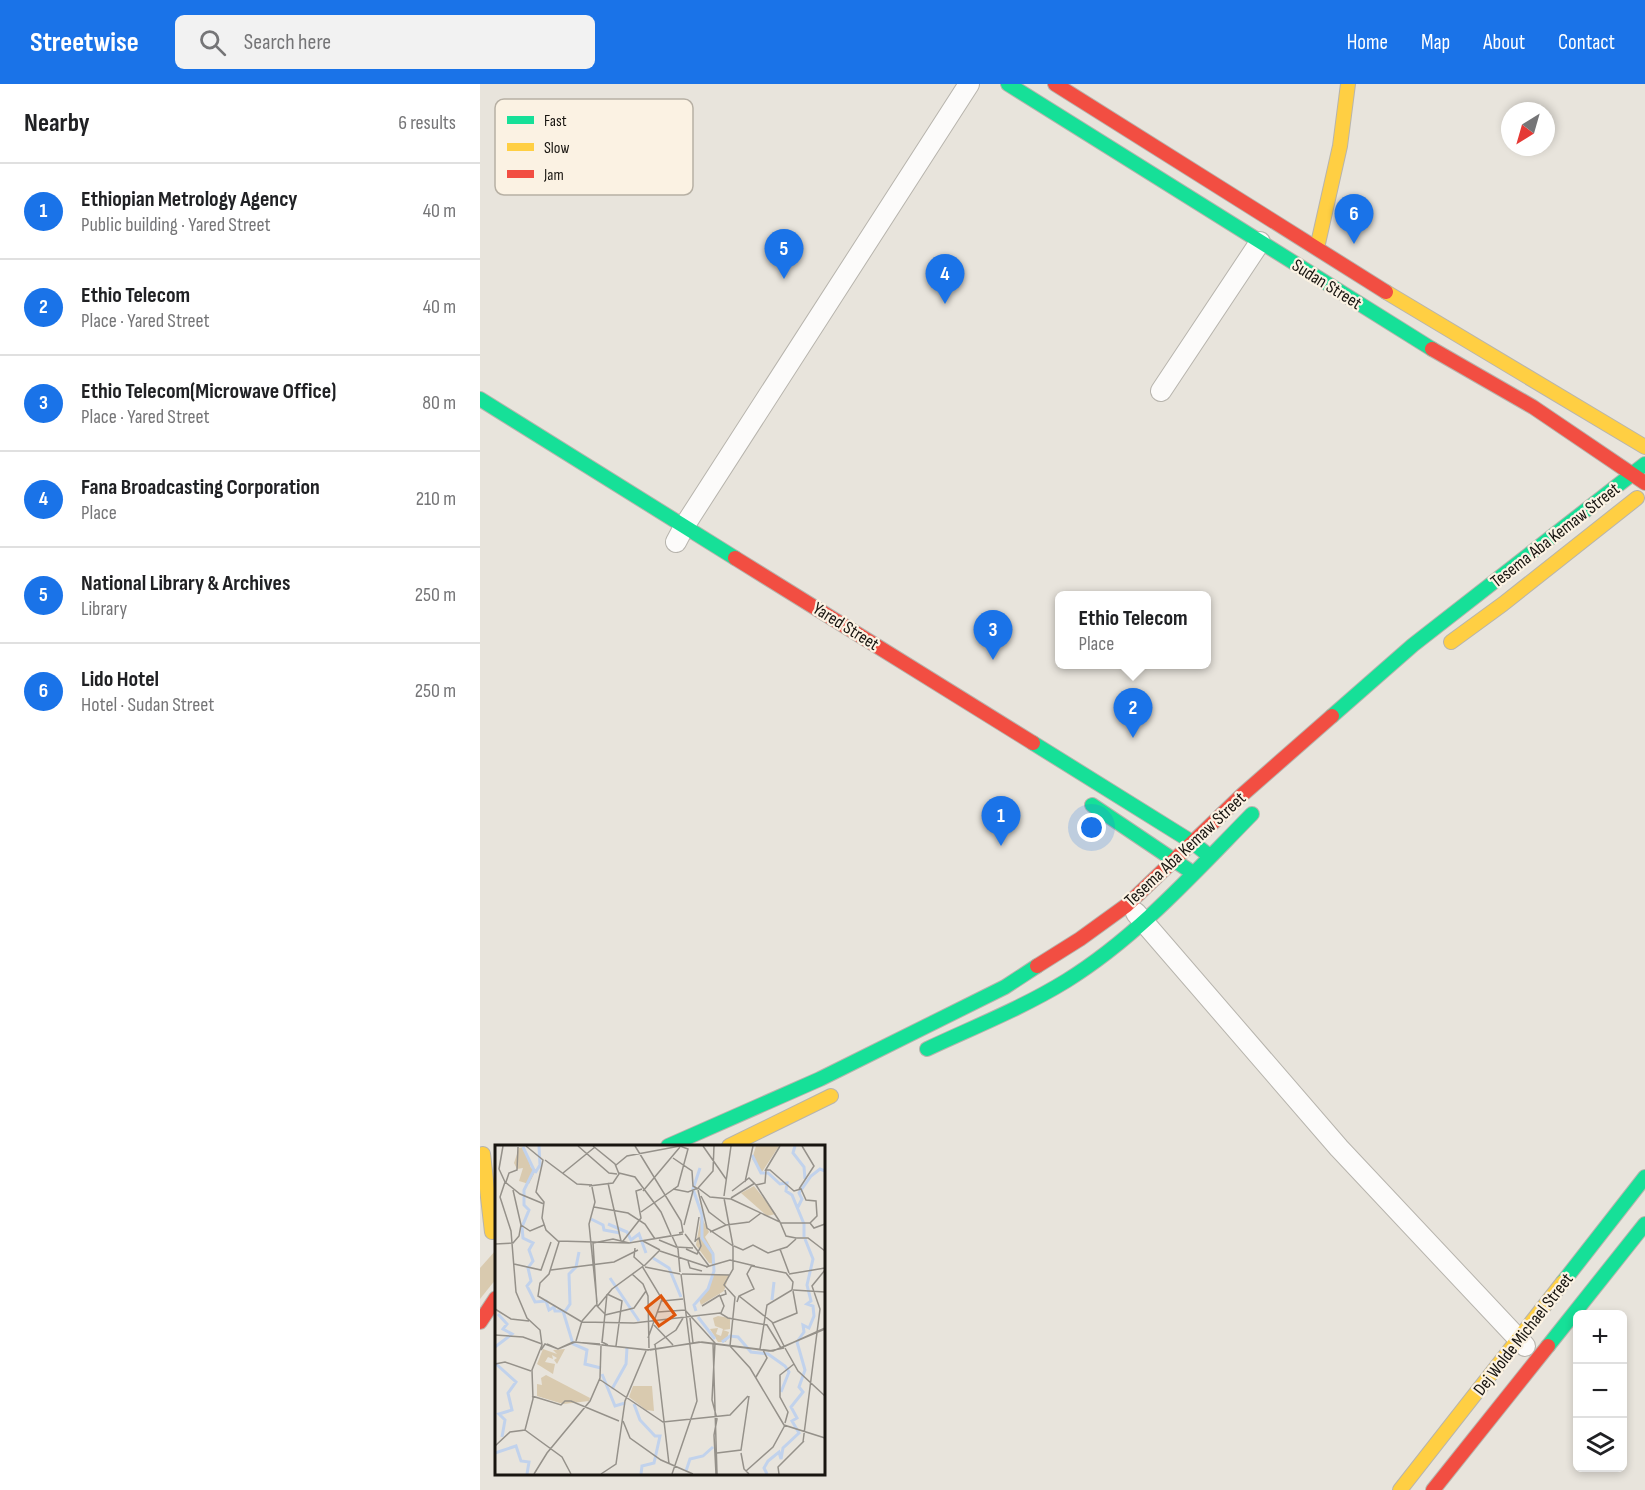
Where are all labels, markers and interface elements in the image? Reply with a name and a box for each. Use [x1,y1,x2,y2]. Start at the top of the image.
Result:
search box [175,15,595,69]
text: Streetwise [30,26,139,59]
icon: search [196,26,229,59]
text: Search here [244,29,331,56]
text: Home [1347,30,1388,55]
text: Map [1421,30,1450,55]
text: About [1483,30,1525,55]
text: Contact [1558,30,1615,55]
legend [495,99,693,195]
north arrow [1501,102,1555,156]
text: Nearby [24,108,90,139]
text: 6 results [398,111,456,135]
text: Fast [544,112,567,131]
text: Slow [544,139,569,158]
text: Jam [543,166,564,185]
text: Ethiopian Metrology Agency [81,186,297,213]
pin: 6 [1334,194,1374,244]
text: 1 [40,199,47,223]
text: 40 m [423,199,456,223]
text: Public building · Yared Street [81,213,271,237]
pin: 5 [764,230,804,279]
pin: 4 [926,254,964,304]
street label: Sudan Street [1288,255,1366,314]
text: Ethio Telecom [81,282,190,309]
text: 2 [39,295,48,319]
text: 40 m [423,295,456,319]
text: Place · Yared Street [81,309,210,333]
text: Ethio Telecom(Microwave Office) [81,378,336,405]
text: 3 [39,391,48,415]
text: 80 m [422,391,456,415]
text: Place · Yared Street [81,405,210,429]
text: Fana Broadcasting Corporation [81,474,320,501]
street label: Tesema Aba Kemaw Street [1487,478,1624,592]
text: 4 [39,487,48,511]
text: 210 m [416,487,456,511]
text: Place [81,501,117,525]
text: National Library & Archives [81,570,290,597]
text: 5 [39,583,48,607]
text: 250 m [415,583,456,607]
popup [1055,591,1211,669]
text: Library [81,597,127,621]
street label: Yared Street [809,598,883,655]
text: Ethio Telecom [1078,605,1188,632]
pin: 3 [974,610,1012,660]
text: Place [1078,632,1114,656]
text: Lido Hotel [81,666,159,693]
text: 6 [39,679,48,703]
text: 250 m [415,679,456,703]
pin: 2 [1114,688,1152,738]
text: Hotel · Sudan Street [81,693,214,717]
street label: Tesema Aba Kemaw Street [1120,787,1251,911]
pin: 1 [982,796,1020,846]
your location [1077,813,1106,842]
inset map [495,1145,825,1475]
street label: Dej Wolde Michael Street [1469,1269,1578,1400]
map controls [1573,1310,1627,1472]
button: + [1573,1310,1627,1364]
button: − [1573,1364,1627,1418]
button: layers [1573,1418,1627,1472]

